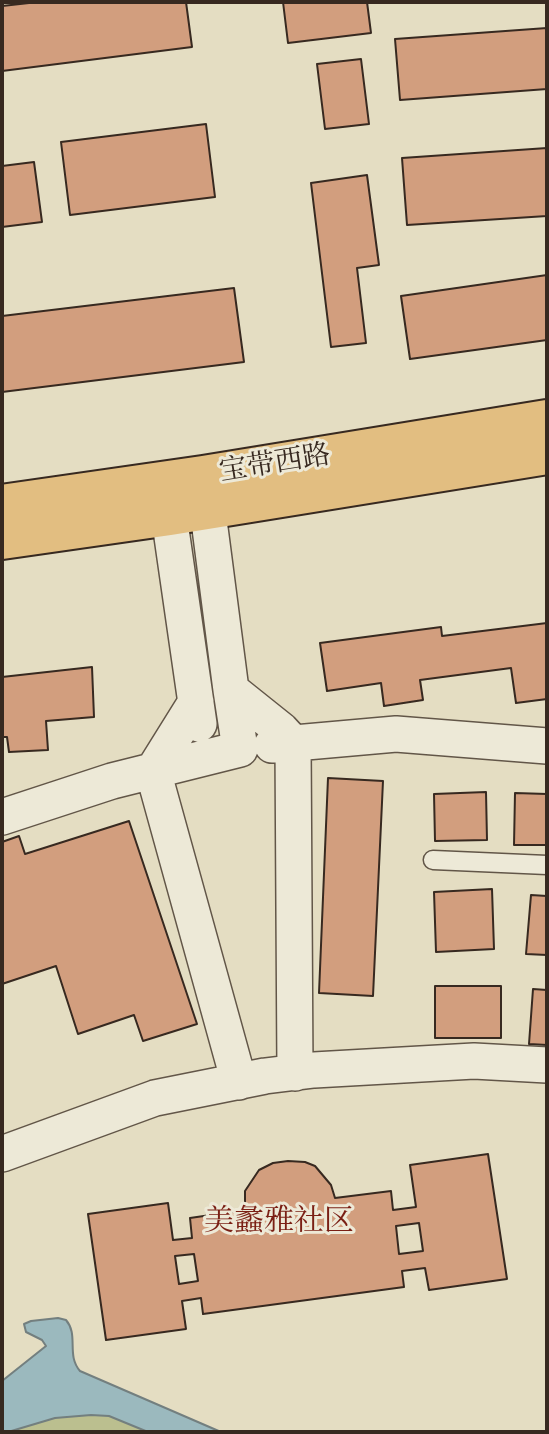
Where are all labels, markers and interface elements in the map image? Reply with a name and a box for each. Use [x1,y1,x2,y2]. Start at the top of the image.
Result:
street label: 宝带西路 [217,439,333,489]
district label: 美蠡雅社区 [204,1204,354,1240]

